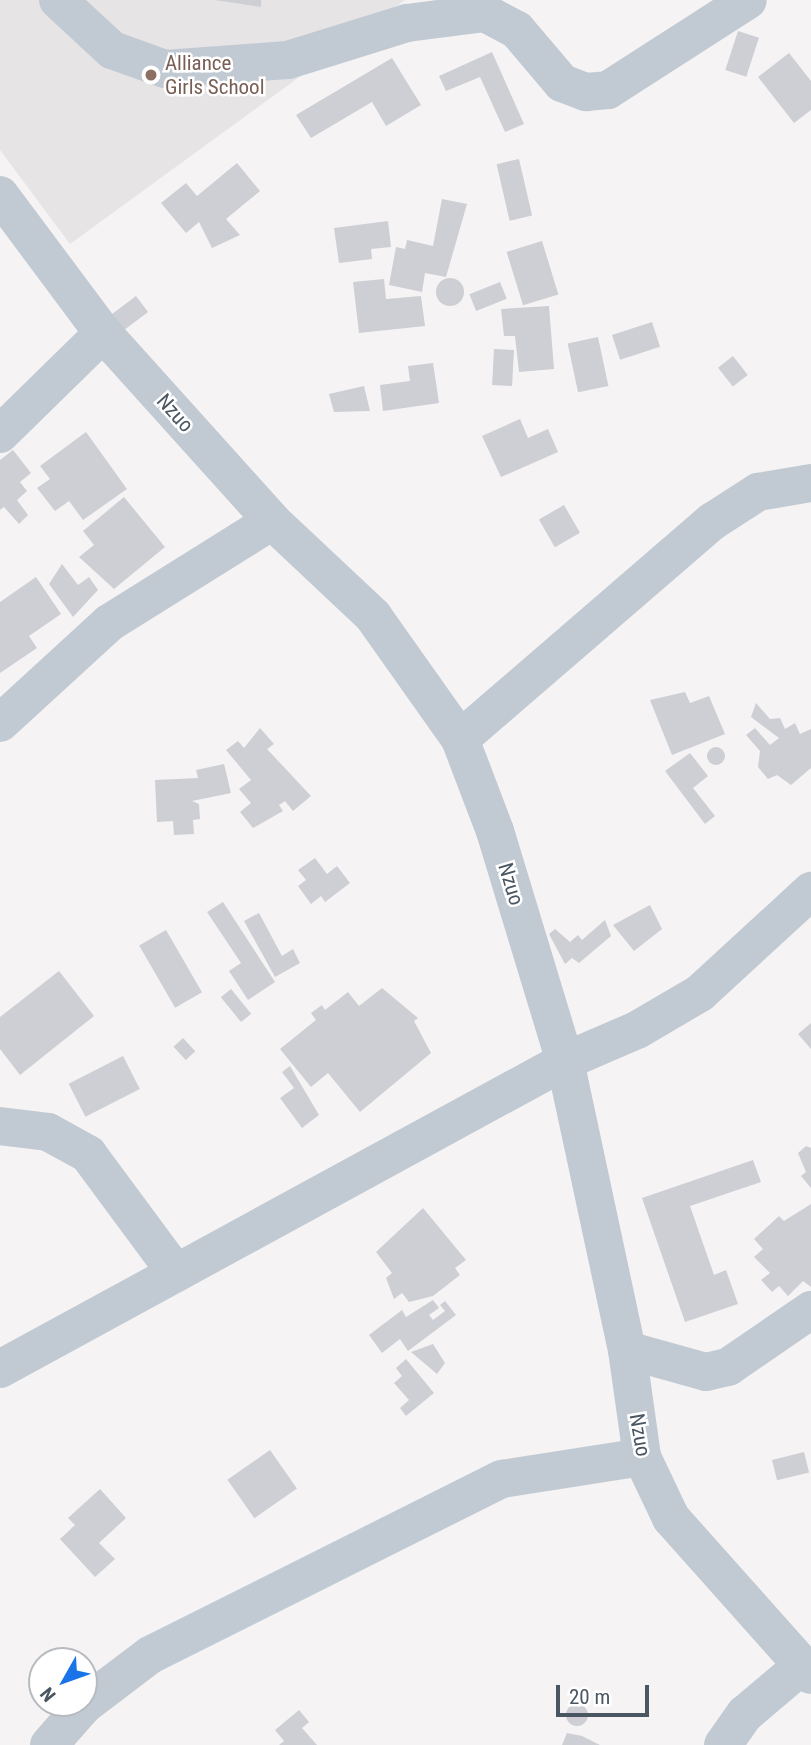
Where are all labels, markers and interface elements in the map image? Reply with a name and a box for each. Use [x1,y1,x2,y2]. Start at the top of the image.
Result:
place label: Alliance Girls School [165,50,264,100]
marker: Alliance Girls School [143,67,159,83]
street label: Nzuo [151,389,199,437]
street label: Nzuo [493,860,529,908]
street label: Nzuo [624,1412,656,1458]
north arrow [28,1647,98,1717]
scale bar [559,1672,652,1716]
text: N [36,1683,61,1706]
text: 20 m [569,1685,610,1709]

